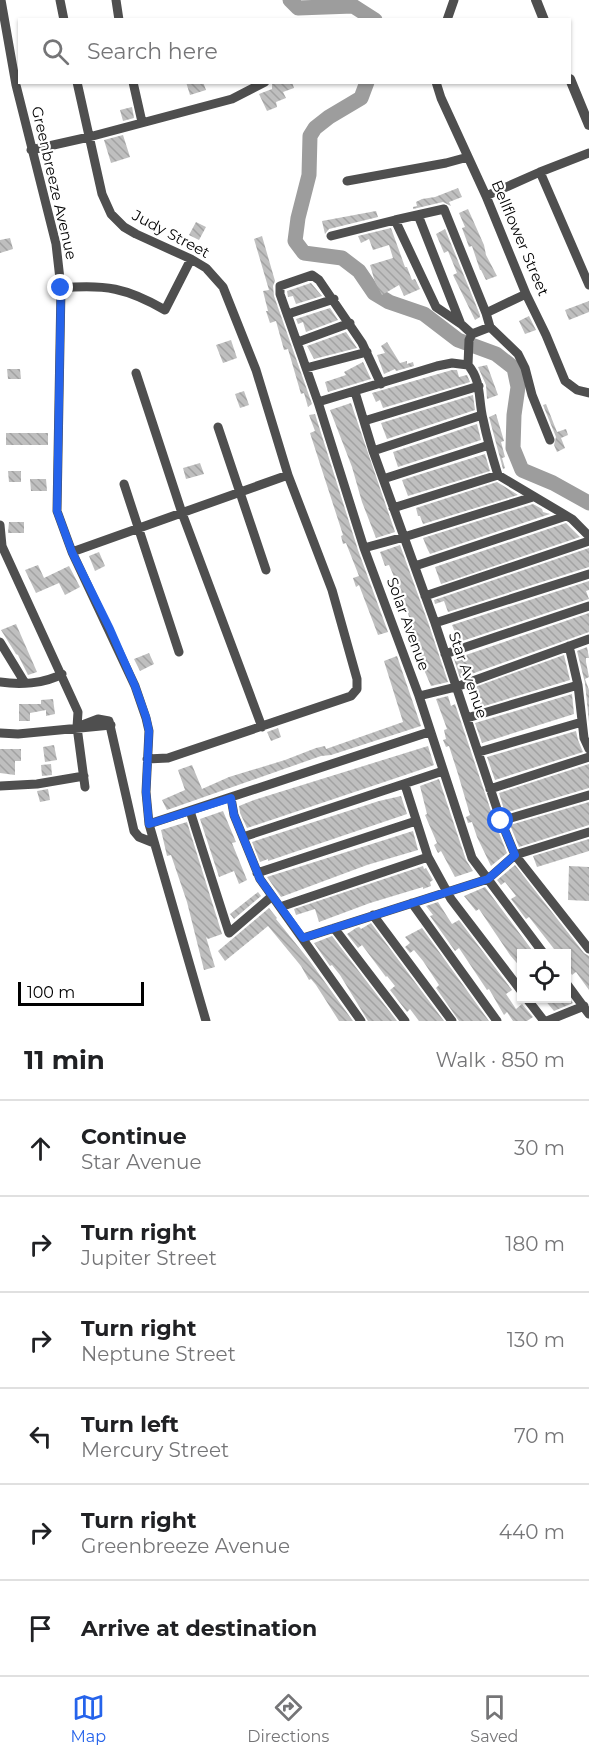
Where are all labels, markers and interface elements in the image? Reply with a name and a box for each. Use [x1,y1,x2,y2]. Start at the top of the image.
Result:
search box [18,18,571,84]
icon: search [39,35,72,68]
text: Search here [87,38,218,65]
street label: Greenbreeze Avenue [28,104,81,261]
street label: Bellflower Street [487,177,553,299]
street label: Judy Street [128,205,213,262]
route end [47,274,73,300]
street label: Solar Avenue [383,574,434,673]
street label: Star Avenue [445,629,492,721]
route start [487,807,513,833]
map controls [517,949,571,1003]
button: locate [517,949,571,1003]
scale bar [18,979,144,1007]
text: 100 m [27,983,75,1002]
text: 11 min [24,1044,105,1076]
text: Walk · 850 m [435,1048,565,1072]
text: Continue [81,1123,187,1150]
icon: ahead [24,1132,57,1165]
text: 30 m [514,1136,565,1160]
text: Star Avenue [81,1150,202,1174]
text: Turn right [81,1219,196,1246]
icon: right [24,1228,57,1261]
text: 180 m [505,1232,565,1256]
text: Jupiter Street [81,1246,217,1270]
text: Turn right [81,1315,196,1342]
icon: right [24,1324,57,1357]
text: 130 m [507,1328,565,1352]
text: Neptune Street [81,1342,236,1366]
text: Turn left [81,1411,179,1438]
icon: left [24,1420,57,1453]
text: 70 m [514,1424,565,1448]
text: Mercury Street [81,1438,229,1462]
text: Turn right [81,1507,196,1534]
icon: right [24,1516,57,1549]
text: 440 m [499,1520,565,1544]
text: Greenbreeze Avenue [81,1534,290,1558]
icon: arrive [24,1612,57,1645]
text: Arrive at destination [81,1615,317,1642]
tab: Map [71,1691,106,1746]
tab: Directions [247,1691,329,1746]
tab: Saved [470,1691,518,1746]

